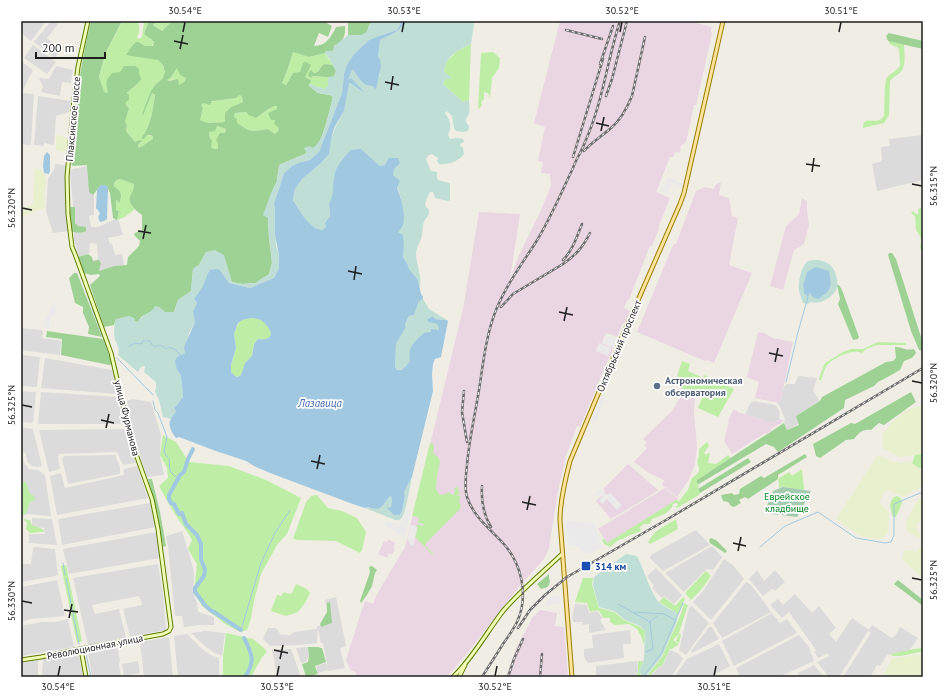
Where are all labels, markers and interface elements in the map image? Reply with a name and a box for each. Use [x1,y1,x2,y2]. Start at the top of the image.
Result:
text: 30.54°E [168,4,202,17]
text: 30.53°E [387,4,421,17]
text: 30.52°E [605,4,639,17]
text: 30.51°E [824,4,858,17]
scale bar [36,34,105,60]
text: 200 m [42,40,75,55]
street label: Плаксинское шоссе [63,76,83,162]
text: 56.315°N [927,166,940,206]
text: 56.320°N [5,188,18,228]
street label: Октябрьский проспект [594,298,644,394]
text: 56.320°N [927,363,940,403]
place label: Aстрономическая обсерватория [665,374,742,399]
street label: улица Фурманова [111,379,143,457]
marker: Aстрономическая обсерватория [652,381,662,391]
text: 56.325°N [5,385,18,425]
water label: Лазавица [297,396,342,410]
park label: Еврейское кладбище [764,490,810,515]
marker: 314 км [580,560,592,572]
place label: 314 км [595,560,626,573]
text: 56.325°N [927,560,940,600]
text: 56.330°N [5,581,18,621]
street label: Революционная улица [46,631,144,663]
text: 30.54°E [41,680,75,693]
text: 30.53°E [260,680,294,693]
text: 30.52°E [478,680,512,693]
text: 30.51°E [697,680,731,693]

